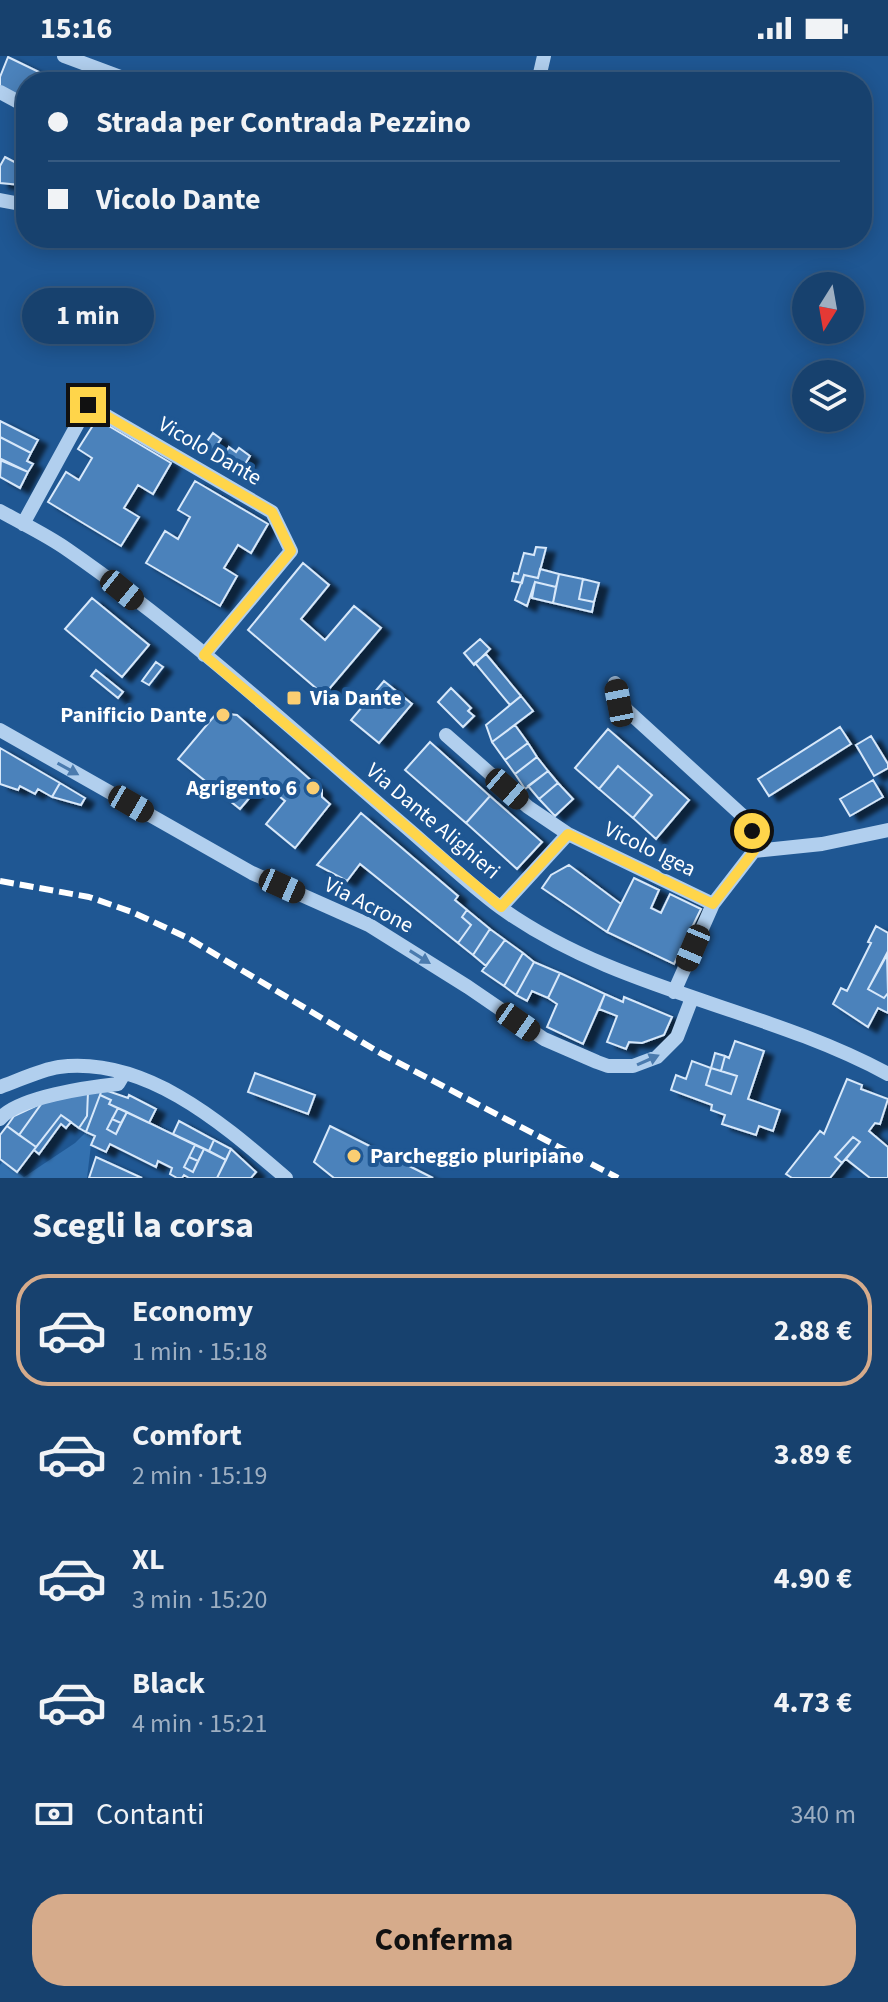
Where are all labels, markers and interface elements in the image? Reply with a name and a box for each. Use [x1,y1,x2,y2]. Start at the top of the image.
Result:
text: 15:16 [40,7,112,50]
text: Strada per Contrada Pezzino [96,101,471,144]
text: Vicolo Dante [96,178,261,221]
north arrow [792,272,864,344]
map controls [792,272,864,432]
callout: 1 min [22,289,154,345]
text: 1 min [56,297,120,334]
button: layers [792,360,864,432]
route end [70,387,106,423]
street label: Vicolo Dante [152,408,268,494]
car [96,566,148,614]
car [603,677,635,729]
place label: Via Dante [309,682,402,714]
marker: Via Dante [285,689,303,707]
place label: Panificio Dante [60,699,207,731]
marker: Panificio Dante [214,706,232,724]
street label: Via Dante Alighieri [359,755,507,887]
one-way arrow [57,761,79,775]
car [481,764,533,814]
place label: Agrigento 6 [185,772,297,804]
marker: Agrigento 6 [304,779,322,797]
car [104,782,158,826]
street label: Vicolo Igea [599,813,701,885]
route start [734,813,770,849]
car [255,865,309,907]
street label: Via Acrone [319,869,419,941]
car [673,921,713,975]
one-way arrow [409,949,431,963]
car [491,998,545,1046]
one-way arrow [637,1053,660,1066]
place label: Parcheggio pluripiano [370,1140,584,1172]
marker: Parcheggio pluripiano [345,1147,363,1165]
text: Scegli la corsa [32,1200,254,1251]
text: Economy [132,1290,253,1333]
icon: car [36,1294,108,1366]
text: 2.88 € [774,1309,852,1352]
text: 1 min · 15:18 [132,1333,267,1370]
text: Comfort [132,1414,242,1457]
icon: car [36,1418,108,1490]
text: 3.89 € [774,1433,852,1476]
text: 2 min · 15:19 [132,1457,267,1494]
text: XL [132,1538,165,1581]
icon: car [36,1542,108,1614]
text: 4.90 € [774,1557,852,1600]
text: 3 min · 15:20 [132,1581,267,1618]
text: Black [132,1662,205,1705]
icon: car [36,1666,108,1738]
text: 4.73 € [774,1681,852,1724]
text: 4 min · 15:21 [132,1705,267,1742]
icon: cash [32,1792,76,1836]
text: Contanti [96,1793,204,1836]
text: 340 m [790,1796,856,1833]
button: Conferma [32,1894,856,1986]

